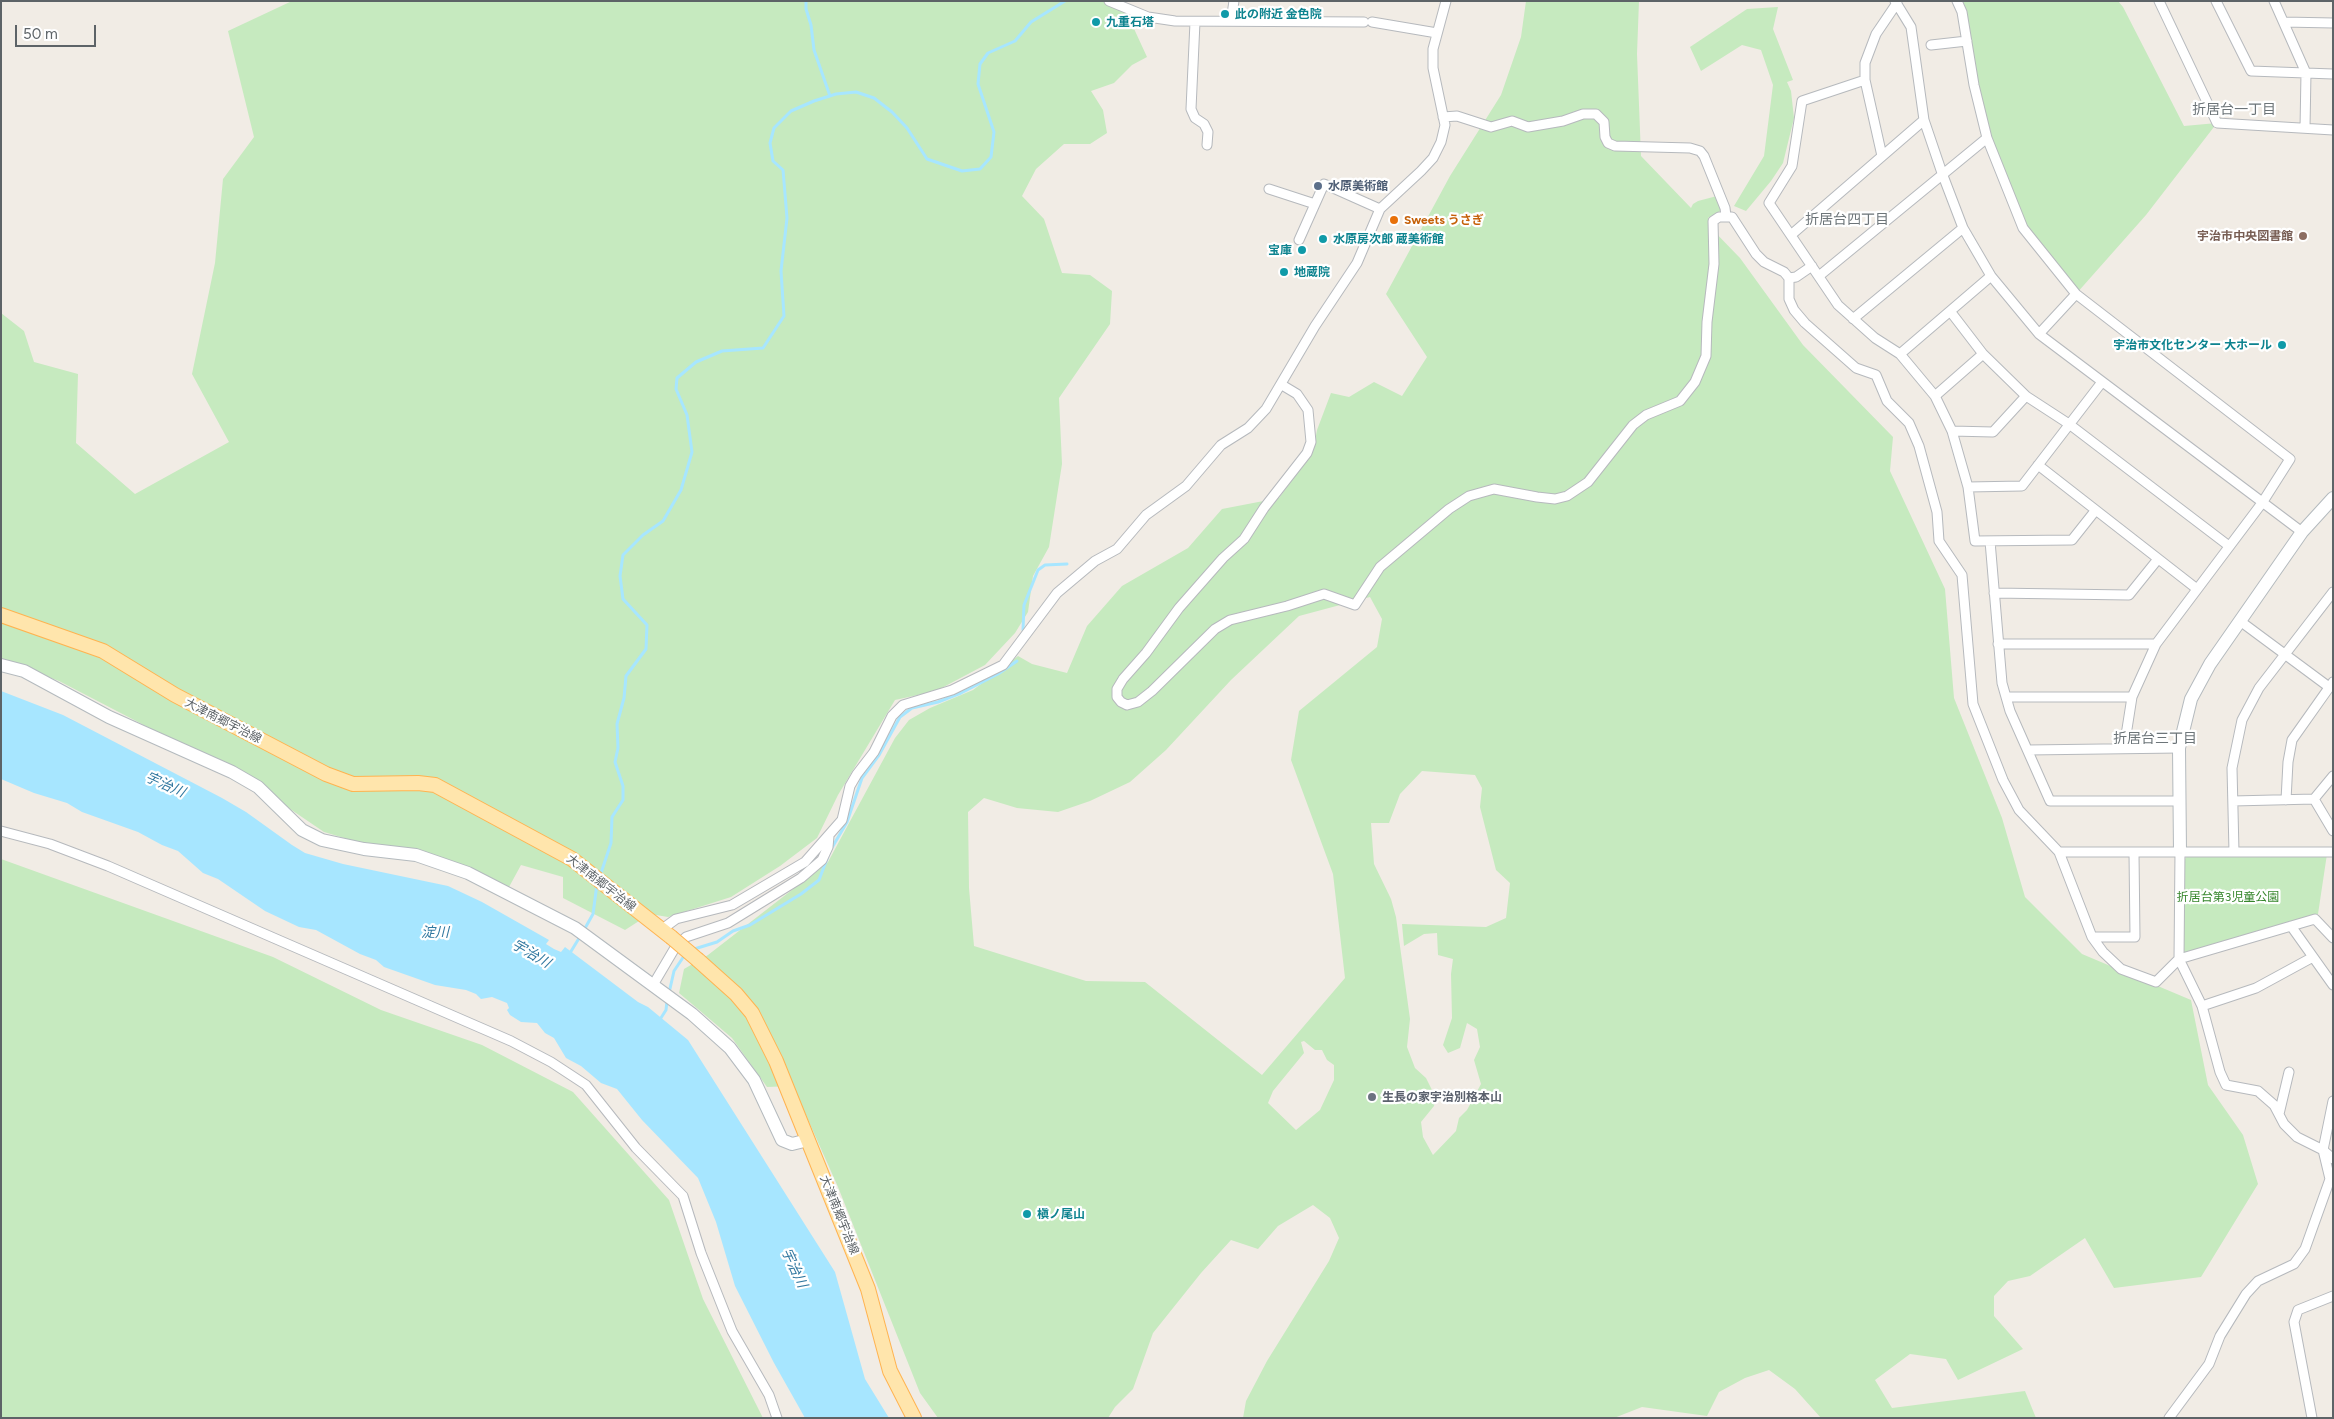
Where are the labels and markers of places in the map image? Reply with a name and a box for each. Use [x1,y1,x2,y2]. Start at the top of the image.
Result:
place label: 此の附近 金色院 [1235,7,1322,21]
marker: 此の附近 金色院 [1219,8,1231,20]
place label: 九重石塔 [1106,15,1154,29]
marker: 九重石塔 [1090,16,1102,28]
place label: 水原美術館 [1328,179,1388,193]
marker: 水原美術館 [1312,180,1324,192]
place label: Sweets うさぎ [1404,213,1484,227]
marker: Sweets うさぎ [1388,214,1400,226]
place label: 宇治市中央図書館 [2197,229,2293,243]
marker: 宇治市中央図書館 [2297,230,2309,242]
place label: 水原房次郎 蔵美術館 [1333,232,1444,246]
marker: 水原房次郎 蔵美術館 [1317,233,1329,245]
place label: 宝庫 [1268,243,1292,257]
marker: 宝庫 [1296,244,1308,256]
place label: 地蔵院 [1294,265,1330,279]
marker: 地蔵院 [1278,266,1290,278]
place label: 宇治市文化センター 大ホール [2113,338,2272,352]
marker: 宇治市文化センター 大ホール [2276,339,2288,351]
place label: 生長の家宇治別格本山 [1382,1090,1502,1104]
marker: 生長の家宇治別格本山 [1366,1091,1378,1103]
place label: 槇ノ尾山 [1037,1207,1085,1221]
marker: 槇ノ尾山 [1021,1208,1033,1220]

